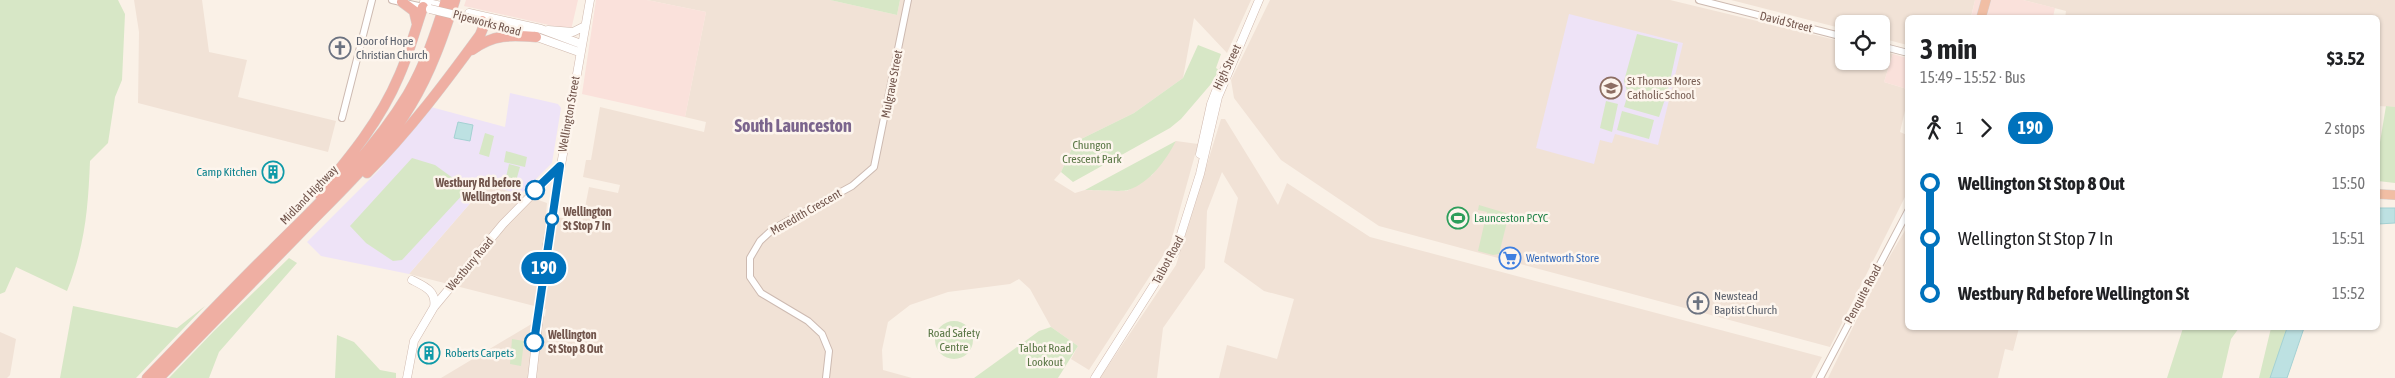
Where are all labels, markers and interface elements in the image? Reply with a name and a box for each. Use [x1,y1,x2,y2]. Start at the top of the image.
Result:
street label: Pipeworks Road [452,7,522,39]
street label: David Street [1758,9,1814,35]
map controls [1835,15,1890,70]
button: locate [1835,15,1890,70]
text: 3 min [1920,33,1977,65]
place label: Door of Hope Christian Church [356,34,428,62]
church icon: Door of Hope Christian Church [328,36,352,60]
street label: High Street [1210,42,1244,92]
text: $3.52 [2327,47,2365,69]
street label: Mulgrave Street [879,48,906,119]
text: 15:49 – 15:52 · Bus [1920,68,2025,86]
place label: St Thomas Mores Catholic School [1627,74,1701,102]
street label: Wellington Street [555,75,583,153]
school or university icon: St Thomas Mores Catholic School [1599,76,1623,100]
icon: walk [1920,114,1948,142]
icon: forward [1972,114,2000,142]
district label: South Launceston [734,115,852,136]
text: 190 [2018,117,2043,138]
text: 1 [1956,119,1964,137]
text: 2 stops [2324,119,2365,137]
park label: Chungon Crescent Park [1062,138,1122,166]
building icon: Camp Kitchen [261,160,285,184]
street label: Midland Highway [277,163,341,227]
place label: Camp Kitchen [197,165,257,179]
text: Wellington St Stop 8 Out [1958,172,2125,194]
text: 15:50 [2332,174,2365,192]
place label: Westbury Rd before Wellington St [434,176,522,204]
marker: Westbury Rd before Wellington St [525,180,545,200]
street label: Meredith Crescent [768,186,844,238]
place label: Wellington St Stop 7 In [562,205,612,233]
sports icon: Launceston PCYC [1446,206,1470,230]
place label: Launceston PCYC [1474,211,1549,225]
marker: Wellington St Stop 7 In [545,212,559,226]
text: Wellington St Stop 7 In [1958,227,2113,249]
text: 15:51 [2332,229,2365,247]
street label: Westbury Road [443,234,497,294]
street label: Talbot Road [1149,234,1187,286]
supermarket icon: Wentworth Store [1498,246,1522,270]
place label: Wentworth Store [1526,251,1599,265]
line badge: 190 [515,252,573,284]
text: 190 [531,257,557,278]
street label: Penquite Road [1842,262,1884,326]
text: Westbury Rd before Wellington St [1958,282,2189,304]
text: 15:52 [2332,284,2365,302]
place label: Newstead Baptist Church [1714,289,1777,317]
church icon: Newstead Baptist Church [1686,291,1710,315]
park label: Road Safety Centre [928,326,980,354]
place label: Wellington St Stop 8 Out [547,328,604,356]
marker: Wellington St Stop 8 Out [524,332,544,352]
building icon: Roberts Carpets [417,341,441,365]
park label: Talbot Road Lookout [1019,341,1071,369]
place label: Roberts Carpets [445,346,514,360]

